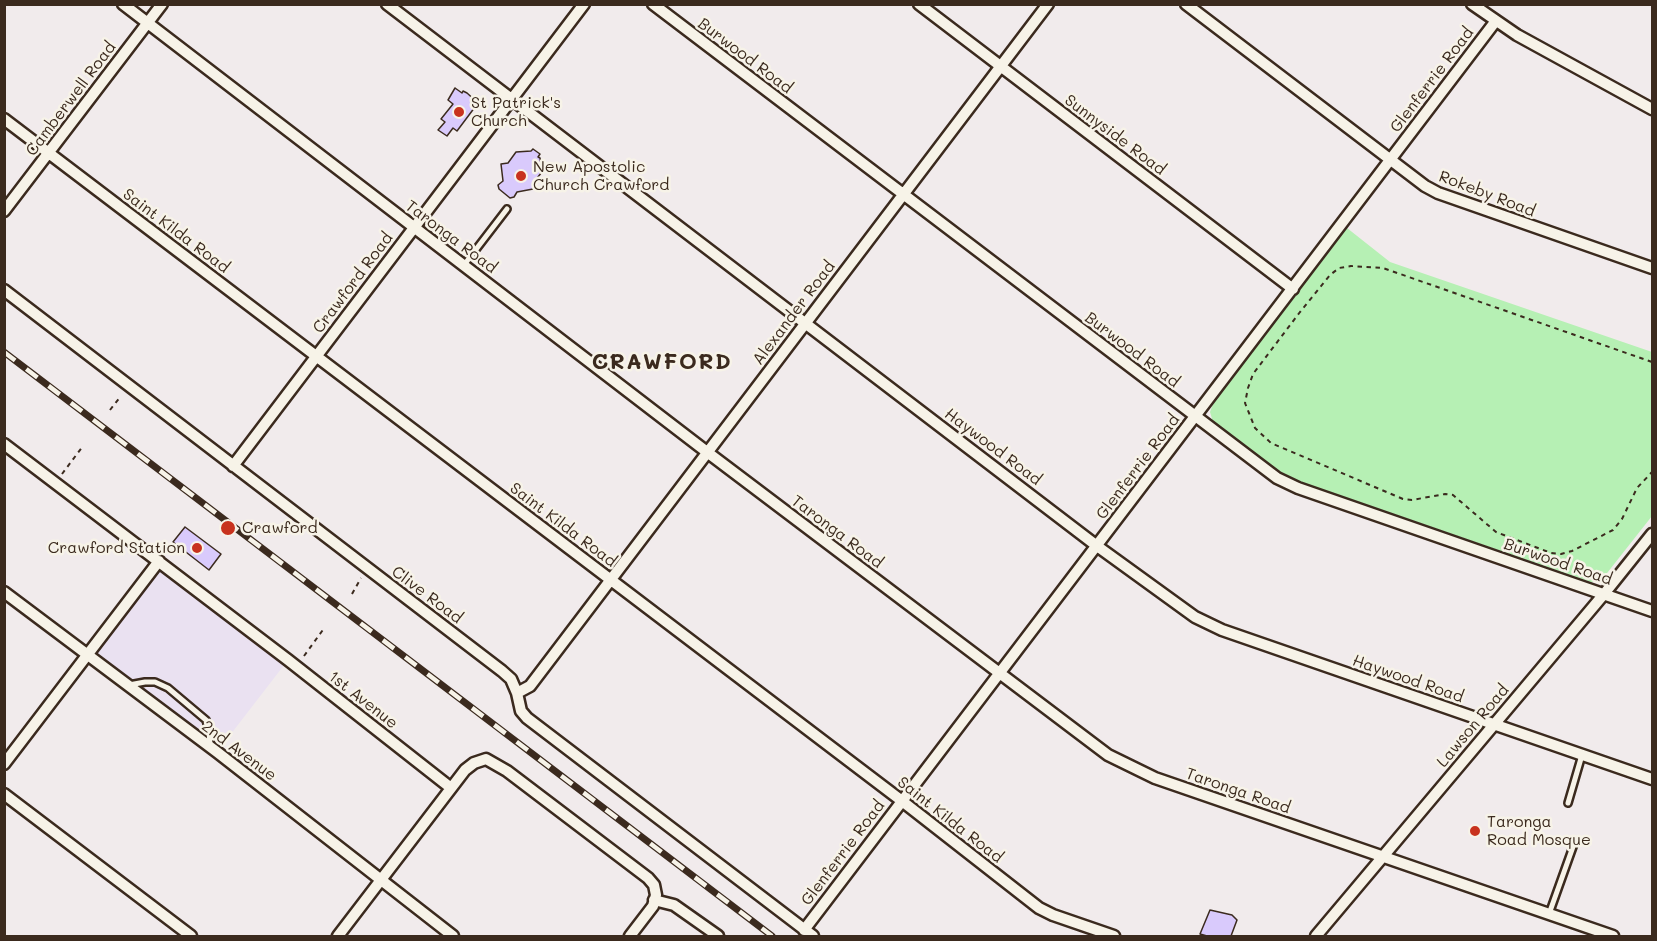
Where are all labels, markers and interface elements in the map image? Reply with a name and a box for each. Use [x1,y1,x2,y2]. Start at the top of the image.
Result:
street label: Burwood Road [694,14,796,98]
street label: Glenferrie Road [1386,24,1478,136]
street label: Camberwell Road [22,38,120,160]
street label: Sunnyside Road [1061,91,1169,179]
place label: St Patrick's Church [471,93,561,131]
marker: St Patrick's Church [452,105,466,119]
place label: New Apostolic Church Crawford [533,157,670,195]
street label: Rokeby Road [1436,167,1538,221]
marker: New Apostolic Church Crawford [514,169,528,183]
street label: Saint Kilda Road [119,185,233,277]
street label: Taronga Road [402,196,500,278]
street label: Crawford Road [309,229,397,337]
street label: Alexander Road [749,257,839,369]
street label: Burwood Road [1081,308,1183,392]
district label: CRAWFORD [592,349,732,375]
street label: Haywood Road [941,404,1045,490]
street label: Glenferrie Road [1092,411,1184,523]
street label: Saint Kilda Road [506,479,620,571]
street label: Taronga Road [788,491,886,573]
place label: Crawford [242,518,318,538]
marker: Crawford [219,519,237,537]
street label: Burwood Road [1501,534,1615,590]
place label: Crawford Station [48,538,185,558]
marker: Crawford Station [190,541,204,555]
street label: Clive Road [388,562,466,628]
street label: Haywood Road [1350,651,1466,707]
street label: 1st Avenue [325,667,401,733]
street label: Lawson Road [1433,681,1513,771]
street label: 2nd Avenue [198,717,280,785]
street label: Taronga Road [1183,764,1293,818]
street label: Saint Kilda Road [893,773,1007,867]
street label: Glenferrie Road [797,797,889,909]
place label: Taronga Road Mosque [1487,812,1591,850]
marker: Taronga Road Mosque [1468,824,1482,838]

